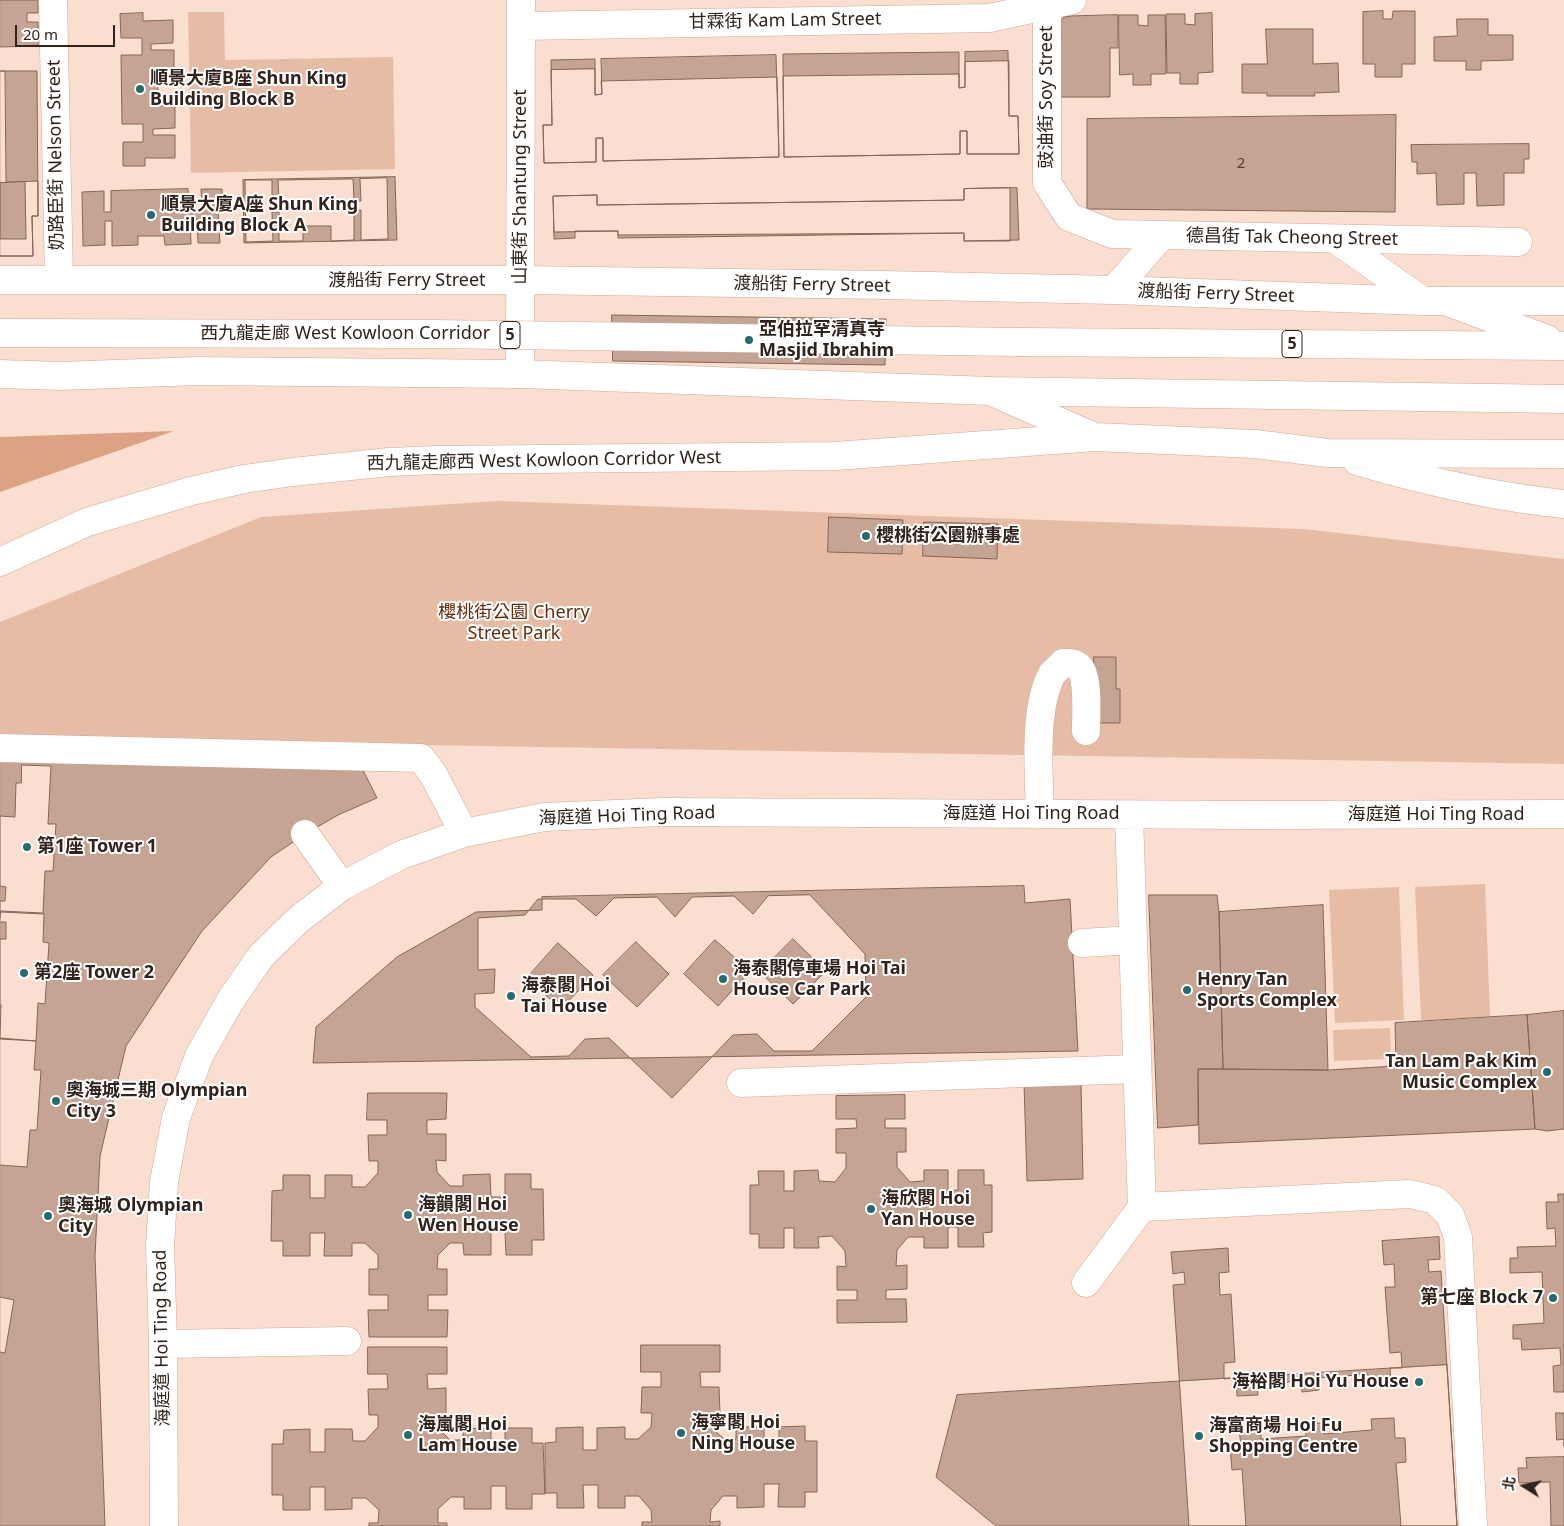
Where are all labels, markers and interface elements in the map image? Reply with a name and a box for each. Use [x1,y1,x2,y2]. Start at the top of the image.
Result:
street label: 甘霖街 Kam Lam Street [688,9,882,33]
scale bar [18,15,118,47]
text: 20 m [23,24,58,44]
street label: 豉油街 Soy Street [1036,25,1058,169]
street label: 奶路臣街 Nelson Street [44,59,68,251]
place label: 順景大廈B座 Shun King Building Block B [150,68,347,110]
marker: 順景大廈B座 Shun King Building Block B [134,83,146,95]
street label: 山東街 Shantung Street [510,89,532,285]
house number: 2 [1237,155,1245,173]
place label: 順景大廈A座 Shun King Building Block A [161,194,358,236]
marker: 順景大廈A座 Shun King Building Block A [145,209,157,221]
street label: 德昌街 Tak Cheong Street [1186,225,1398,251]
street label: 渡船街 Ferry Street [328,270,486,292]
street label: 渡船街 Ferry Street [733,273,891,297]
street label: 渡船街 Ferry Street [1137,280,1295,308]
place label: 亞伯拉罕清真寺 Masjid Ibrahim [759,319,894,362]
road number: 5 [500,322,520,348]
street label: 西九龍走廊 West Kowloon Corridor [200,323,490,345]
road number: 5 [1282,330,1302,358]
marker: 亞伯拉罕清真寺 Masjid Ibrahim [743,334,755,346]
street label: 西九龍走廊西 West Kowloon Corridor West [367,447,721,475]
place label: 櫻桃街公園辦事處 [876,525,1020,547]
marker: 櫻桃街公園辦事處 [860,530,872,542]
park label: 櫻桃街公園 Cherry Street Park [438,602,590,644]
street label: 海庭道 Hoi Ting Road [538,802,716,830]
street label: 海庭道 Hoi Ting Road [942,803,1120,825]
street label: 海庭道 Hoi Ting Road [1347,804,1525,826]
place label: 第1座 Tower 1 [37,836,157,858]
marker: 第1座 Tower 1 [21,841,33,853]
place label: 海泰閣停車場 Hoi Tai House Car Park [733,958,906,1001]
place label: 第2座 Tower 2 [34,962,154,984]
marker: 第2座 Tower 2 [18,967,30,979]
place label: Henry Tan Sports Complex [1197,969,1337,1012]
marker: 海泰閣停車場 Hoi Tai House Car Park [717,973,729,985]
place label: 海泰閣 Hoi Tai House [521,975,610,1018]
marker: Henry Tan Sports Complex [1181,984,1193,996]
marker: 海泰閣 Hoi Tai House [505,990,517,1002]
place label: Tan Lam Pak Kim Music Complex [1385,1051,1537,1094]
marker: Tan Lam Pak Kim Music Complex [1541,1066,1553,1078]
place label: 奧海城三期 Olympian City 3 [66,1080,247,1122]
marker: 奧海城三期 Olympian City 3 [50,1095,62,1107]
place label: 海欣閣 Hoi Yan House [881,1188,975,1230]
place label: 海韻閣 Hoi Wen House [418,1194,519,1236]
place label: 奧海城 Olympian City [58,1195,203,1238]
marker: 海欣閣 Hoi Yan House [865,1203,877,1215]
marker: 海韻閣 Hoi Wen House [402,1209,414,1221]
marker: 奧海城 Olympian City [42,1210,54,1222]
street label: 海庭道 Hoi Ting Road [150,1249,174,1427]
place label: 第七座 Block 7 [1420,1287,1543,1309]
marker: 第七座 Block 7 [1547,1292,1559,1304]
place label: 海裕閣 Hoi Yu House [1232,1371,1409,1393]
marker: 海裕閣 Hoi Yu House [1413,1376,1425,1388]
place label: 海寧閣 Hoi Ning House [691,1412,795,1455]
place label: 海嵐閣 Hoi Lam House [418,1414,518,1456]
place label: 海富商場 Hoi Fu Shopping Centre [1209,1415,1358,1458]
marker: 海寧閣 Hoi Ning House [675,1427,687,1439]
marker: 海嵐閣 Hoi Lam House [402,1429,414,1441]
marker: 海富商場 Hoi Fu Shopping Centre [1193,1430,1205,1442]
north arrow [1499,1461,1549,1511]
text: 北 [1498,1475,1519,1492]

